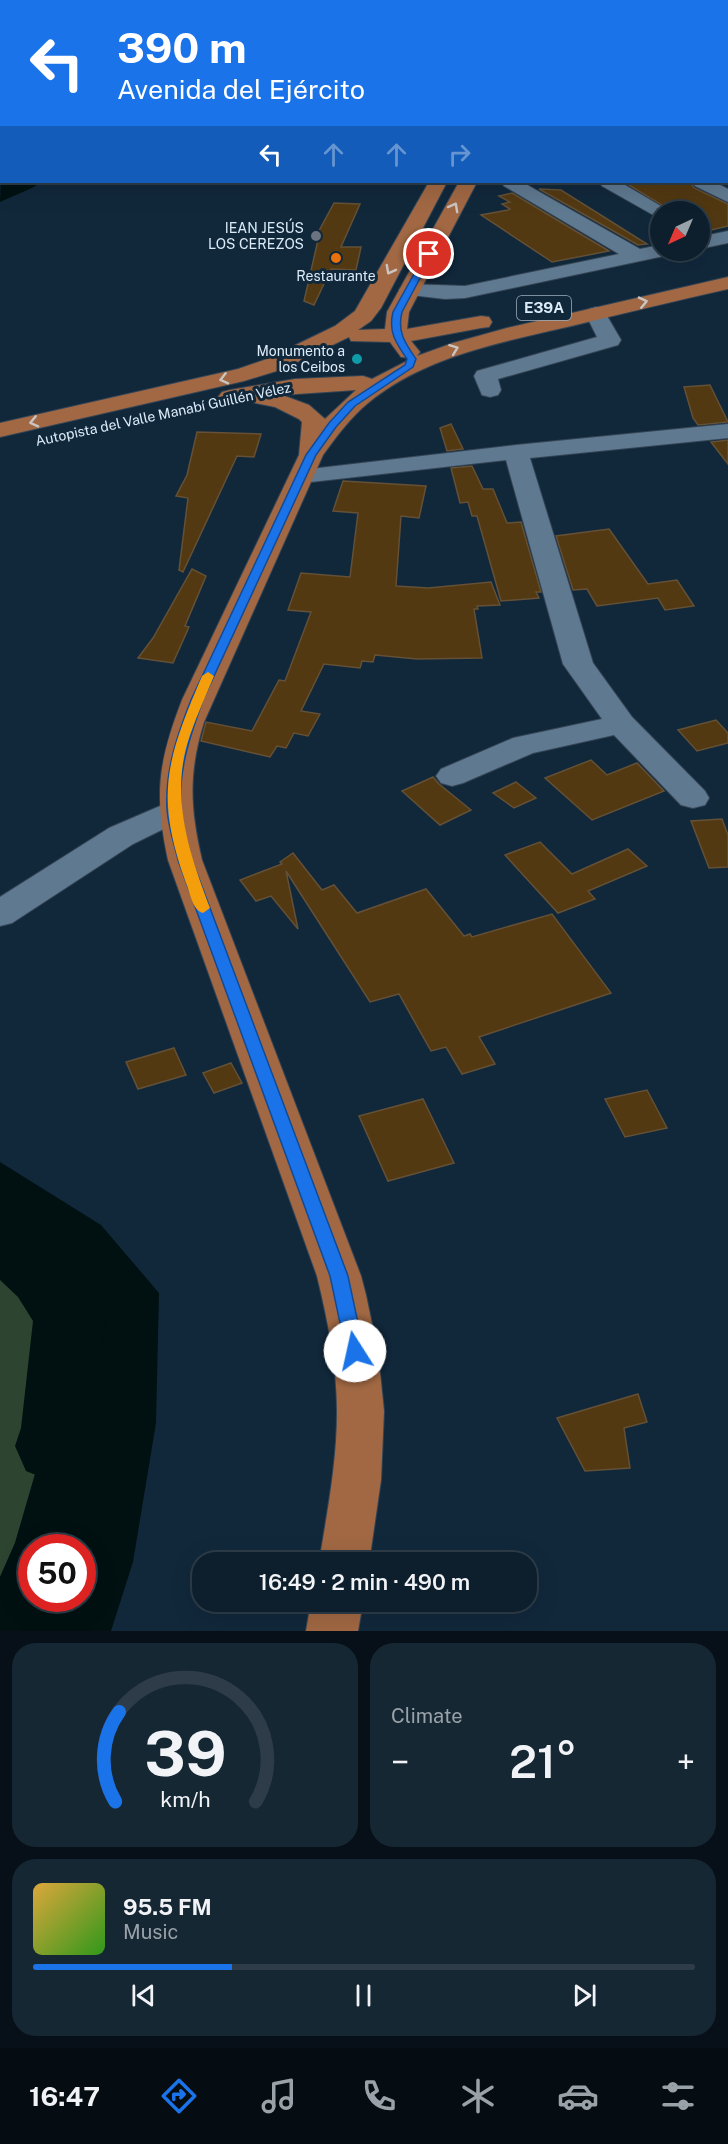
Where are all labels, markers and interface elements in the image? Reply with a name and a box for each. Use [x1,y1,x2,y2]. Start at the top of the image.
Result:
text: 390 m [117,23,247,72]
icon: left [18,24,96,102]
text: Avenida del Ejército [117,73,365,105]
icon: left [254,138,287,171]
icon: ahead [317,138,350,171]
icon: ahead [380,138,413,171]
icon: right [443,138,476,171]
north arrow [650,201,710,261]
map controls [650,201,710,261]
one-way arrow [447,203,458,214]
place label: IEAN JESÚS LOS CEREZOS [208,218,304,252]
pin [403,228,454,279]
marker: IEAN JESÚS LOS CEREZOS [309,229,323,243]
icon: arrive [412,237,445,270]
marker: Restaurante [329,251,343,265]
one-way arrow [386,263,397,274]
place label: Restaurante [296,268,376,284]
road number: E39A [517,296,571,320]
one-way arrow [638,297,648,310]
place label: Monumento a los Ceibos [256,343,345,375]
one-way arrow [448,344,458,357]
marker: Monumento a los Ceibos [350,352,364,366]
one-way arrow [219,372,229,385]
street label: Autopista del Valle Manabí Guillén Vélez [34,379,292,449]
one-way arrow [29,415,39,428]
position arrow [323,1319,387,1383]
speed limit sign: 50 [18,1534,96,1612]
text: 16:49 · 2 min · 490 m [259,1569,470,1595]
text: Climate [391,1704,463,1728]
text: 39 [144,1717,226,1790]
text: 21° [509,1735,577,1788]
text: − [391,1743,409,1781]
text: + [677,1743,695,1781]
text: km/h [160,1787,210,1812]
text: 95.5 FM [123,1894,212,1920]
text: Music [123,1920,178,1944]
icon: previous [127,1979,160,2012]
icon: pause [347,1979,380,2012]
icon: next [568,1979,601,2012]
icon: directions [158,2075,200,2117]
icon: music [258,2075,300,2117]
icon: phone [358,2075,400,2117]
icon: climate [457,2075,499,2117]
icon: car [557,2075,599,2117]
icon: filters [657,2075,699,2117]
text: 16:47 [29,2080,100,2112]

